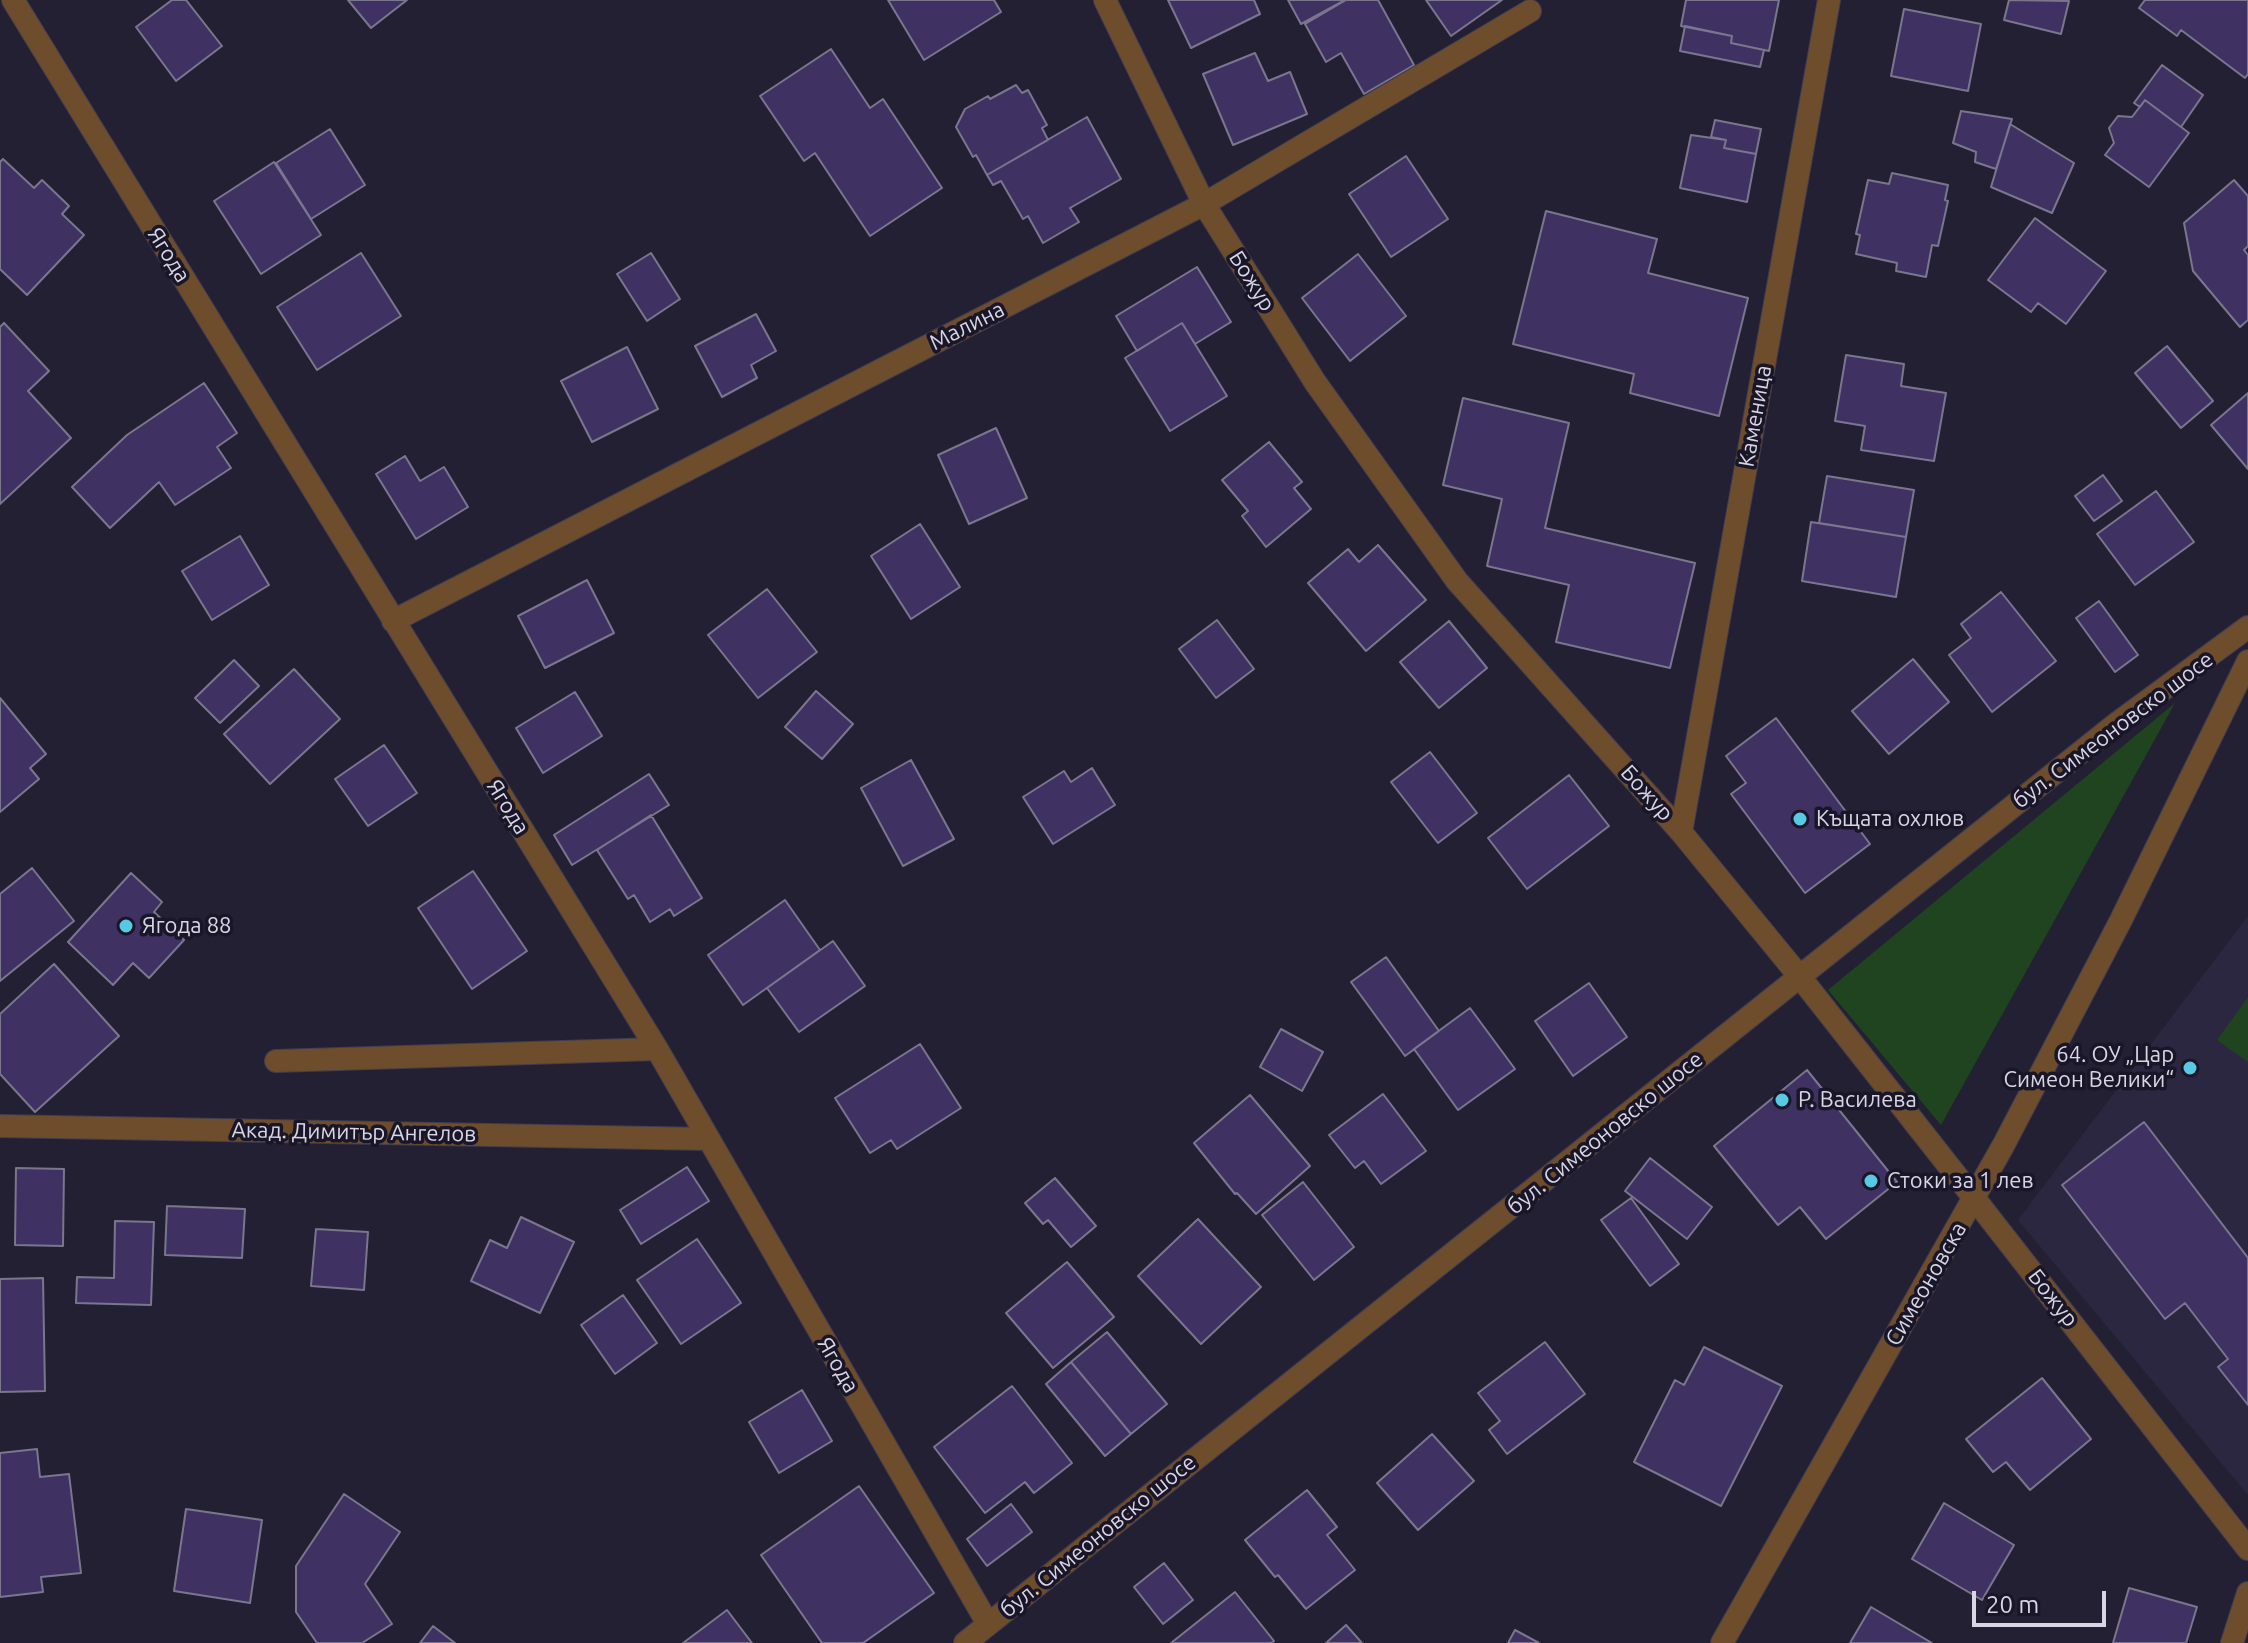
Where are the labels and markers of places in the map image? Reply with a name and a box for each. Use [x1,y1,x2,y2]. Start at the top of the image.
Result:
place label: Къщата охлюв [1816,806,1964,832]
marker: Къщата охлюв [1791,810,1809,828]
place label: Ягода 88 [142,913,231,939]
marker: Ягода 88 [117,917,135,935]
place label: 64. ОУ „Цар Симеон Велики“ [2003,1042,2174,1094]
marker: 64. ОУ „Цар Симеон Велики“ [2181,1059,2199,1077]
place label: Р. Василева [1798,1087,1917,1113]
marker: Р. Василева [1773,1091,1791,1109]
place label: Стоки за 1 лев [1887,1168,2034,1194]
marker: Стоки за 1 лев [1862,1172,1880,1190]

